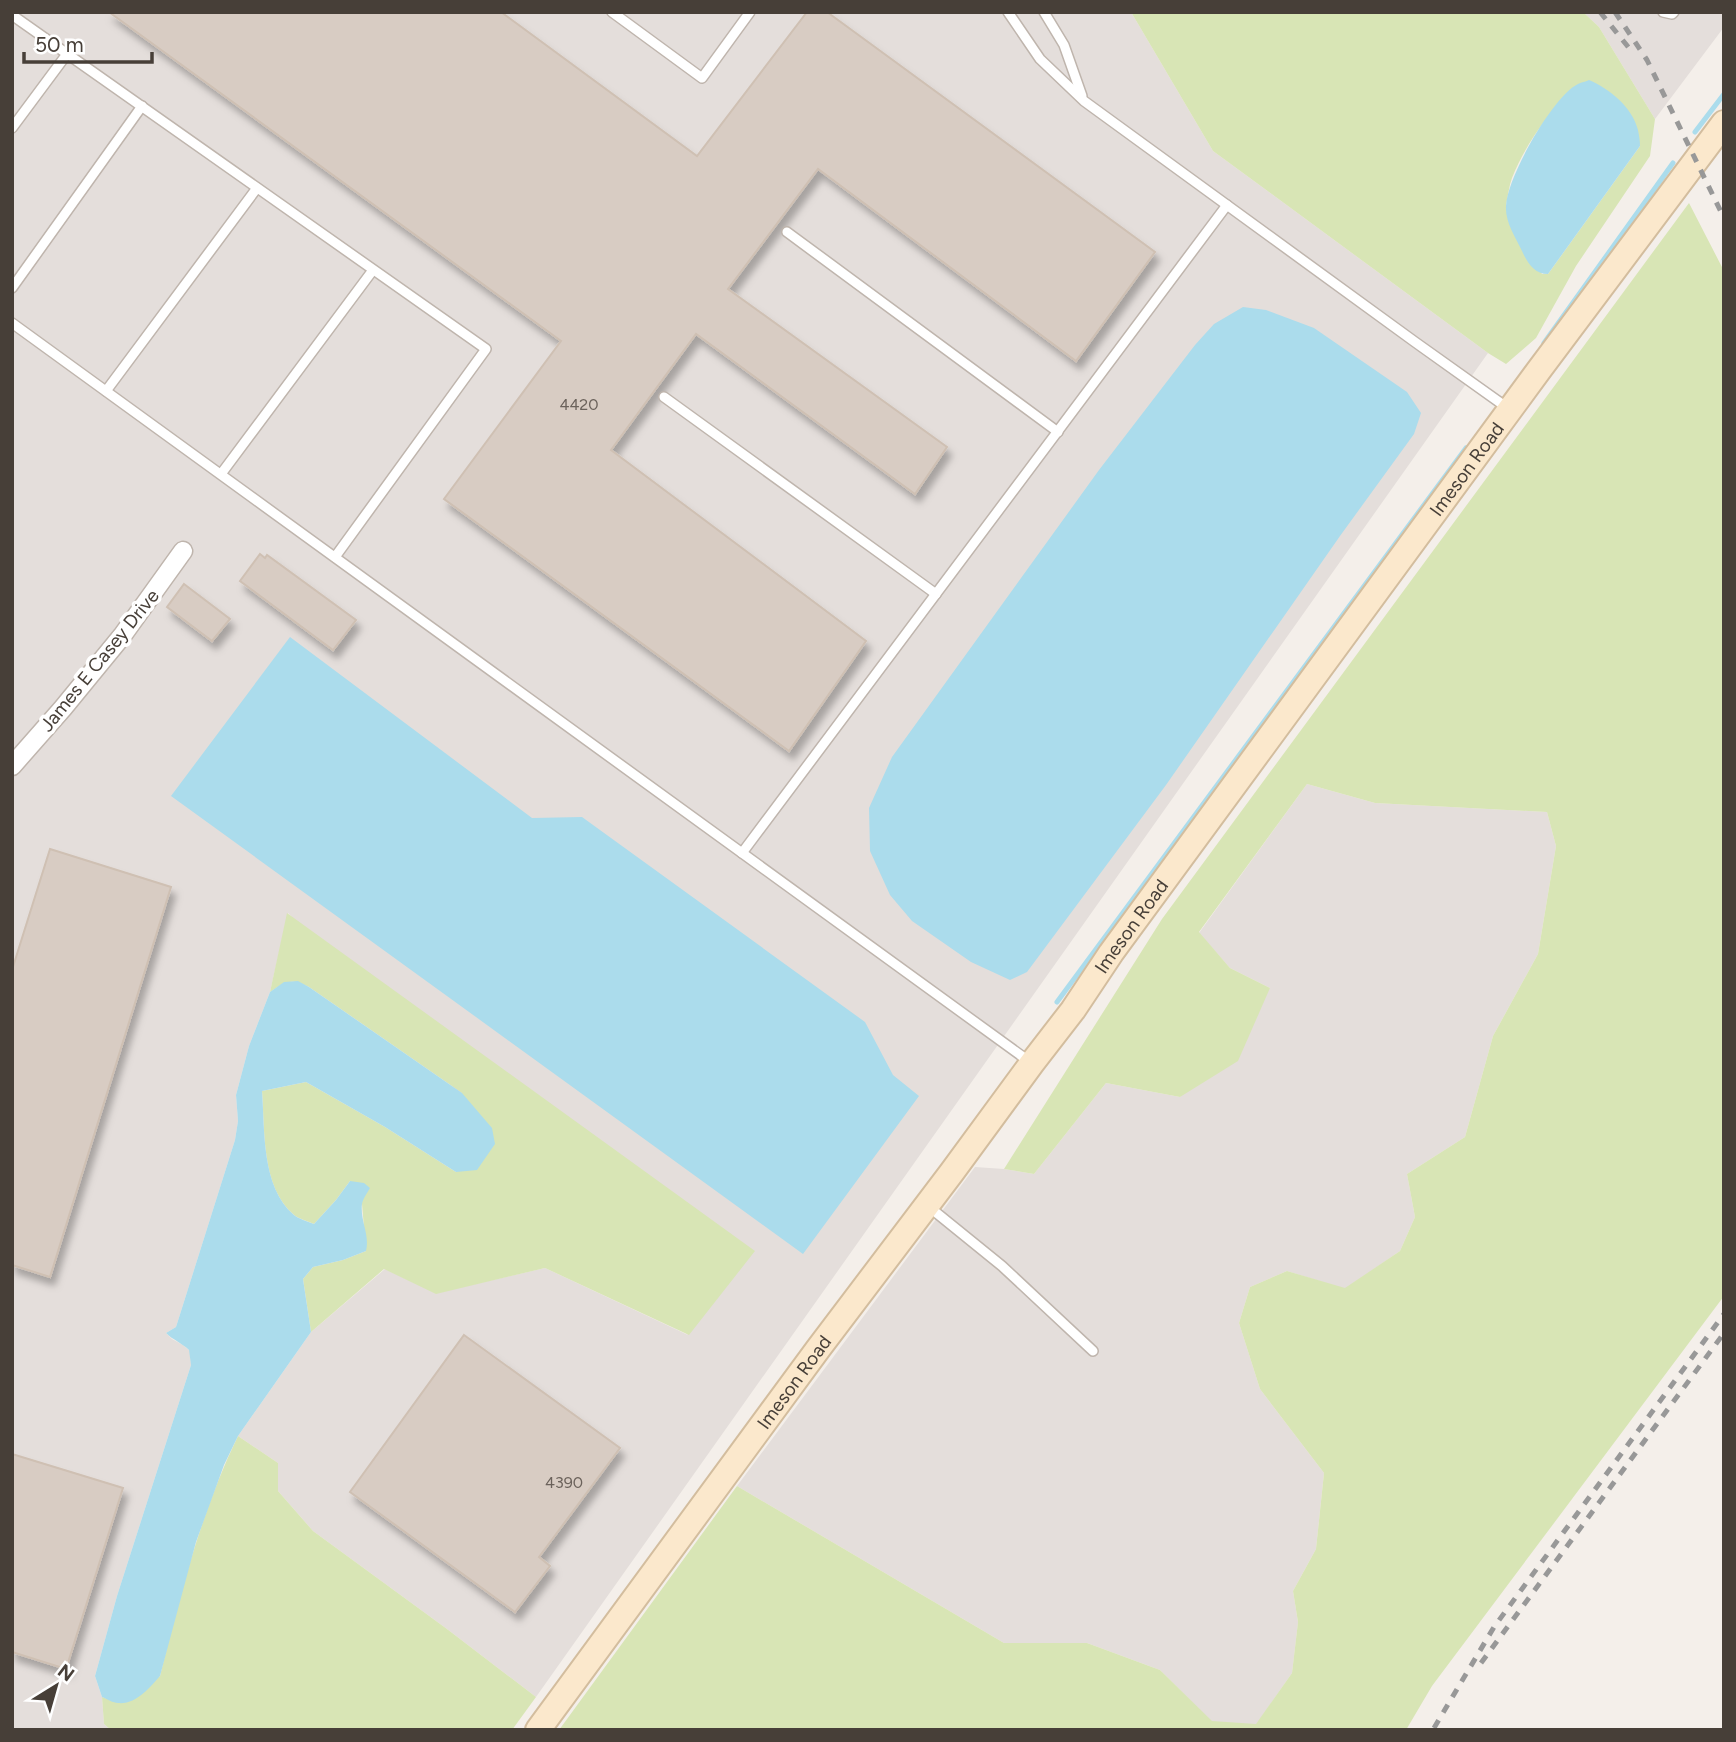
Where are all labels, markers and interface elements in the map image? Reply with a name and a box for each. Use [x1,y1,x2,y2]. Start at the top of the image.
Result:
scale bar [24,21,152,65]
text: 50 m [35,32,84,57]
house number: 4420 [559,395,599,414]
street label: Imeson Road [1425,418,1509,521]
street label: James E Casey Drive [35,584,164,736]
street label: Imeson Road [1090,875,1173,978]
street label: Imeson Road [752,1331,836,1434]
house number: 4390 [545,1473,583,1492]
north arrow [21,1651,91,1721]
text: N [53,1659,79,1686]

